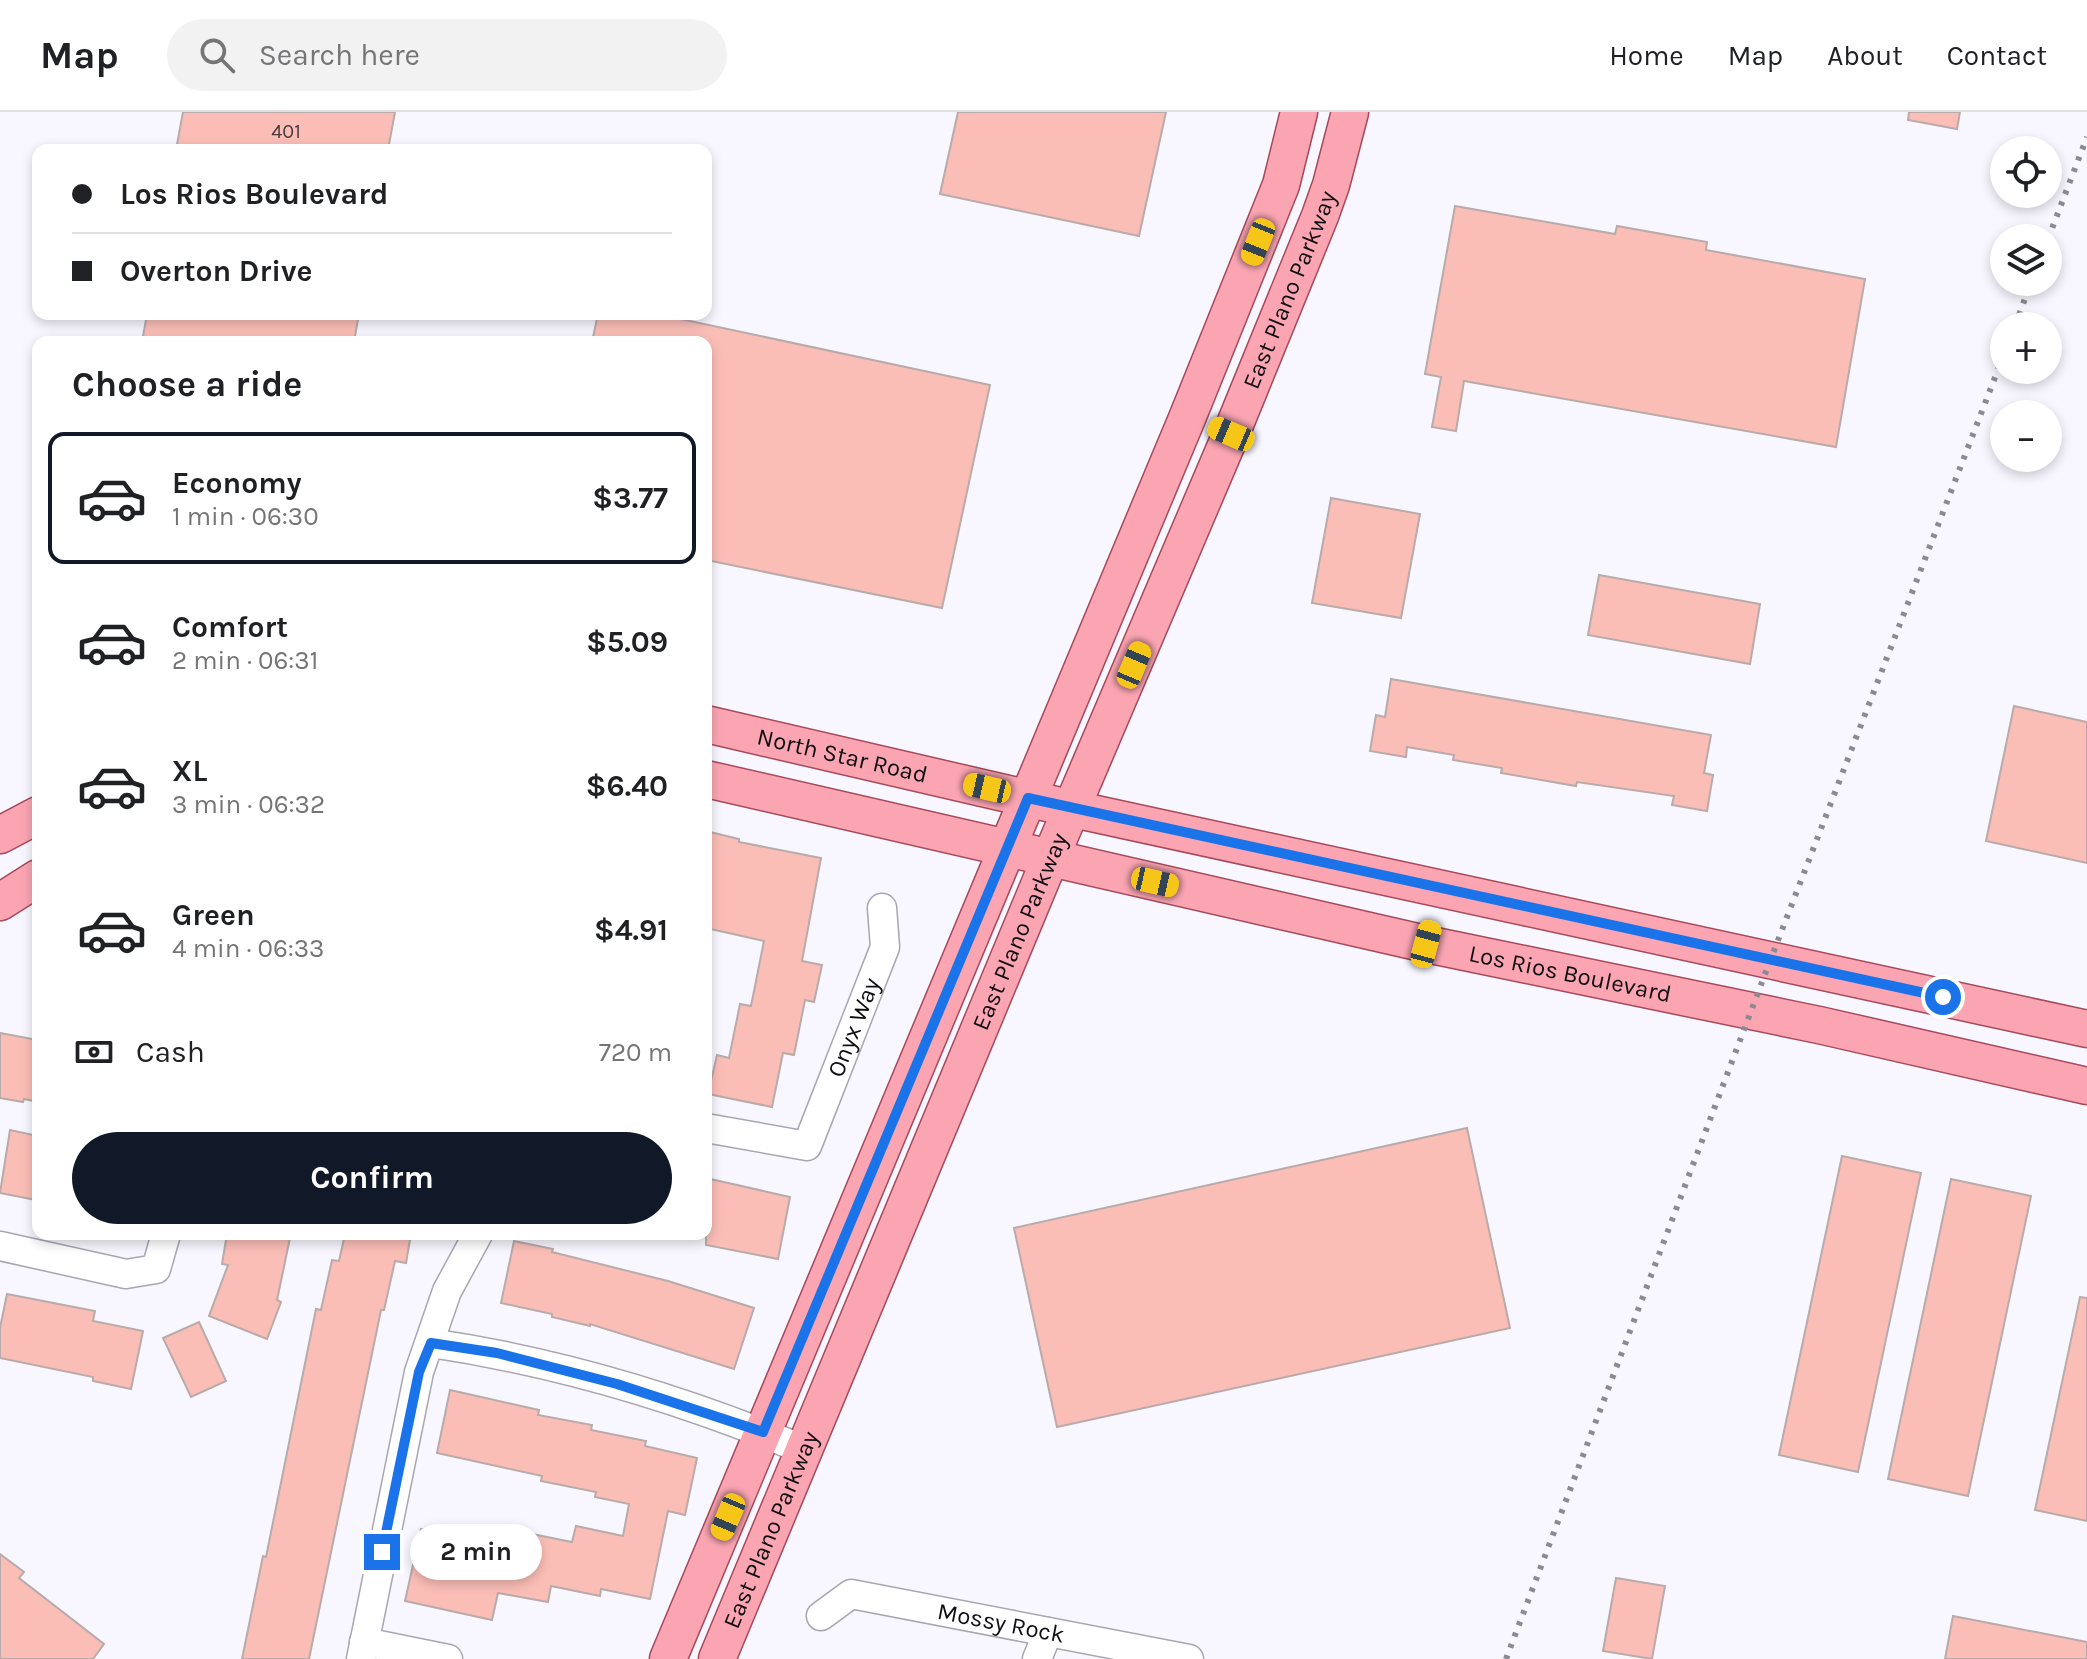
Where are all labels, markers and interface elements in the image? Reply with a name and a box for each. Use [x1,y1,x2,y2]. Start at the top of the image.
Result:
search box [167,19,727,91]
text: Map [40,33,119,78]
icon: search [195,33,239,77]
text: Search here [259,37,420,73]
text: Home [1609,39,1684,72]
text: Map [1728,39,1783,72]
text: About [1827,39,1903,72]
text: Contact [1947,39,2047,72]
house number: 401 [271,120,301,143]
map controls [1990,136,2062,472]
button: locate [1990,136,2062,208]
text: Los Rios Boulevard [120,176,388,212]
street label: East Plano Parkway [1237,187,1342,393]
car [1238,215,1278,269]
button: layers [1990,224,2062,296]
text: Overton Drive [120,253,313,289]
button: + [1990,312,2062,384]
text: Choose a ride [72,363,302,405]
button: − [1990,400,2062,472]
car [1204,414,1258,454]
icon: car [76,462,148,534]
text: Economy [172,465,302,501]
text: $3.77 [592,480,668,516]
text: 1 min · 06:30 [172,501,319,532]
icon: car [76,606,148,678]
text: Comfort [172,609,288,645]
text: $5.09 [586,624,668,660]
car [1114,638,1154,692]
text: 2 min · 06:31 [172,645,318,676]
street label: North Star Road [755,722,930,789]
icon: car [76,750,148,822]
text: XL [172,753,207,789]
text: $6.40 [586,768,668,804]
car [961,771,1013,805]
text: 3 min · 06:32 [172,789,325,820]
street label: East Plano Parkway [966,829,1073,1034]
car [1129,865,1181,899]
icon: car [76,894,148,966]
text: Green [172,897,255,933]
text: $4.91 [594,912,668,948]
car [1408,918,1444,970]
text: 4 min · 06:33 [172,933,324,964]
street label: Los Rios Boulevard [1467,939,1674,1008]
street label: Onyx Way [821,974,886,1081]
route start [1925,979,1961,1015]
icon: cash [72,1030,116,1074]
text: Cash [136,1034,205,1070]
text: 720 m [599,1037,672,1068]
button: Confirm [72,1132,672,1224]
street label: East Plano Parkway [717,1427,824,1633]
car [708,1490,748,1544]
callout: 2 min [410,1524,542,1580]
route end [364,1534,400,1570]
text: 2 min [440,1536,512,1567]
street label: Mossy Rock [935,1597,1067,1649]

